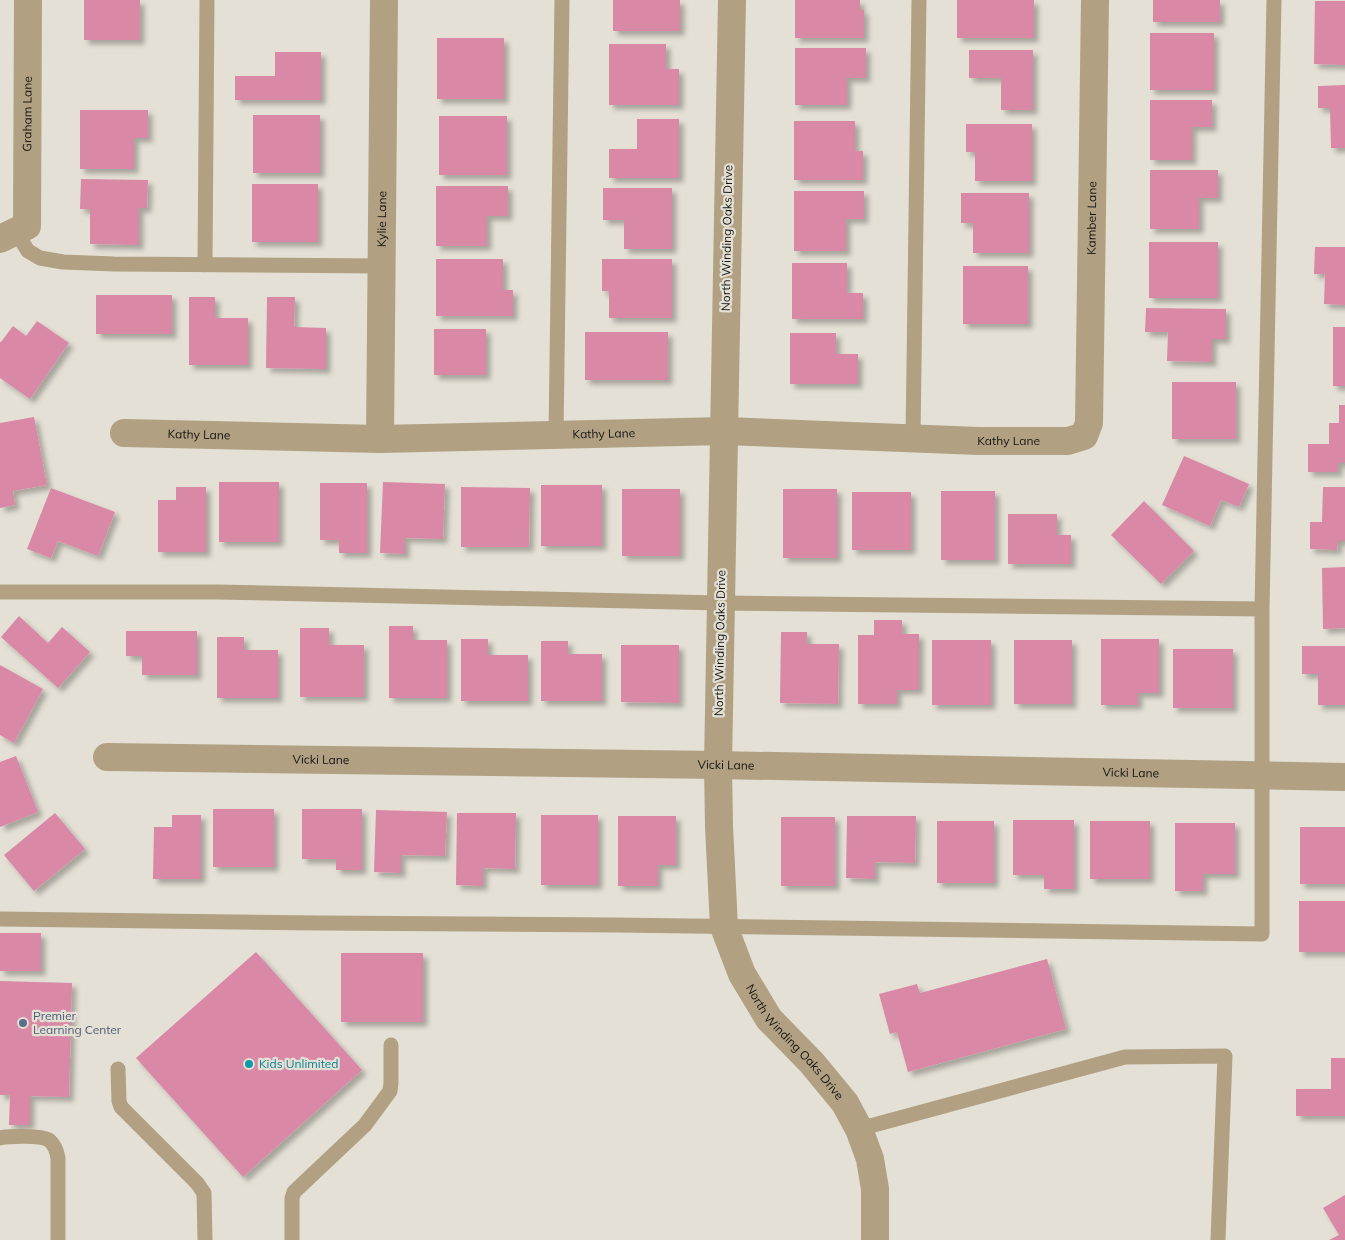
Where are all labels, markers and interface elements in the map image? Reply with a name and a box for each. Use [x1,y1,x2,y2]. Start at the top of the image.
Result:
street label: Graham Lane [19,76,35,152]
street label: North Winding Oaks Drive [718,165,735,311]
street label: Kamber Lane [1083,181,1099,255]
street label: Kylie Lane [374,191,389,247]
street label: Kathy Lane [572,425,635,442]
street label: Kathy Lane [167,426,231,442]
street label: Kathy Lane [977,433,1040,448]
street label: North Winding Oaks Drive [711,570,728,716]
street label: Vicki Lane [293,751,349,767]
street label: Vicki Lane [697,757,754,773]
street label: Vicki Lane [1102,764,1159,780]
street label: North Winding Oaks Drive [743,981,847,1103]
place label: Premier Learning Center [33,1008,122,1037]
marker: Premier Learning Center [17,1017,29,1029]
place label: Kids Unlimited [259,1056,339,1071]
marker: Kids Unlimited [243,1058,255,1070]

